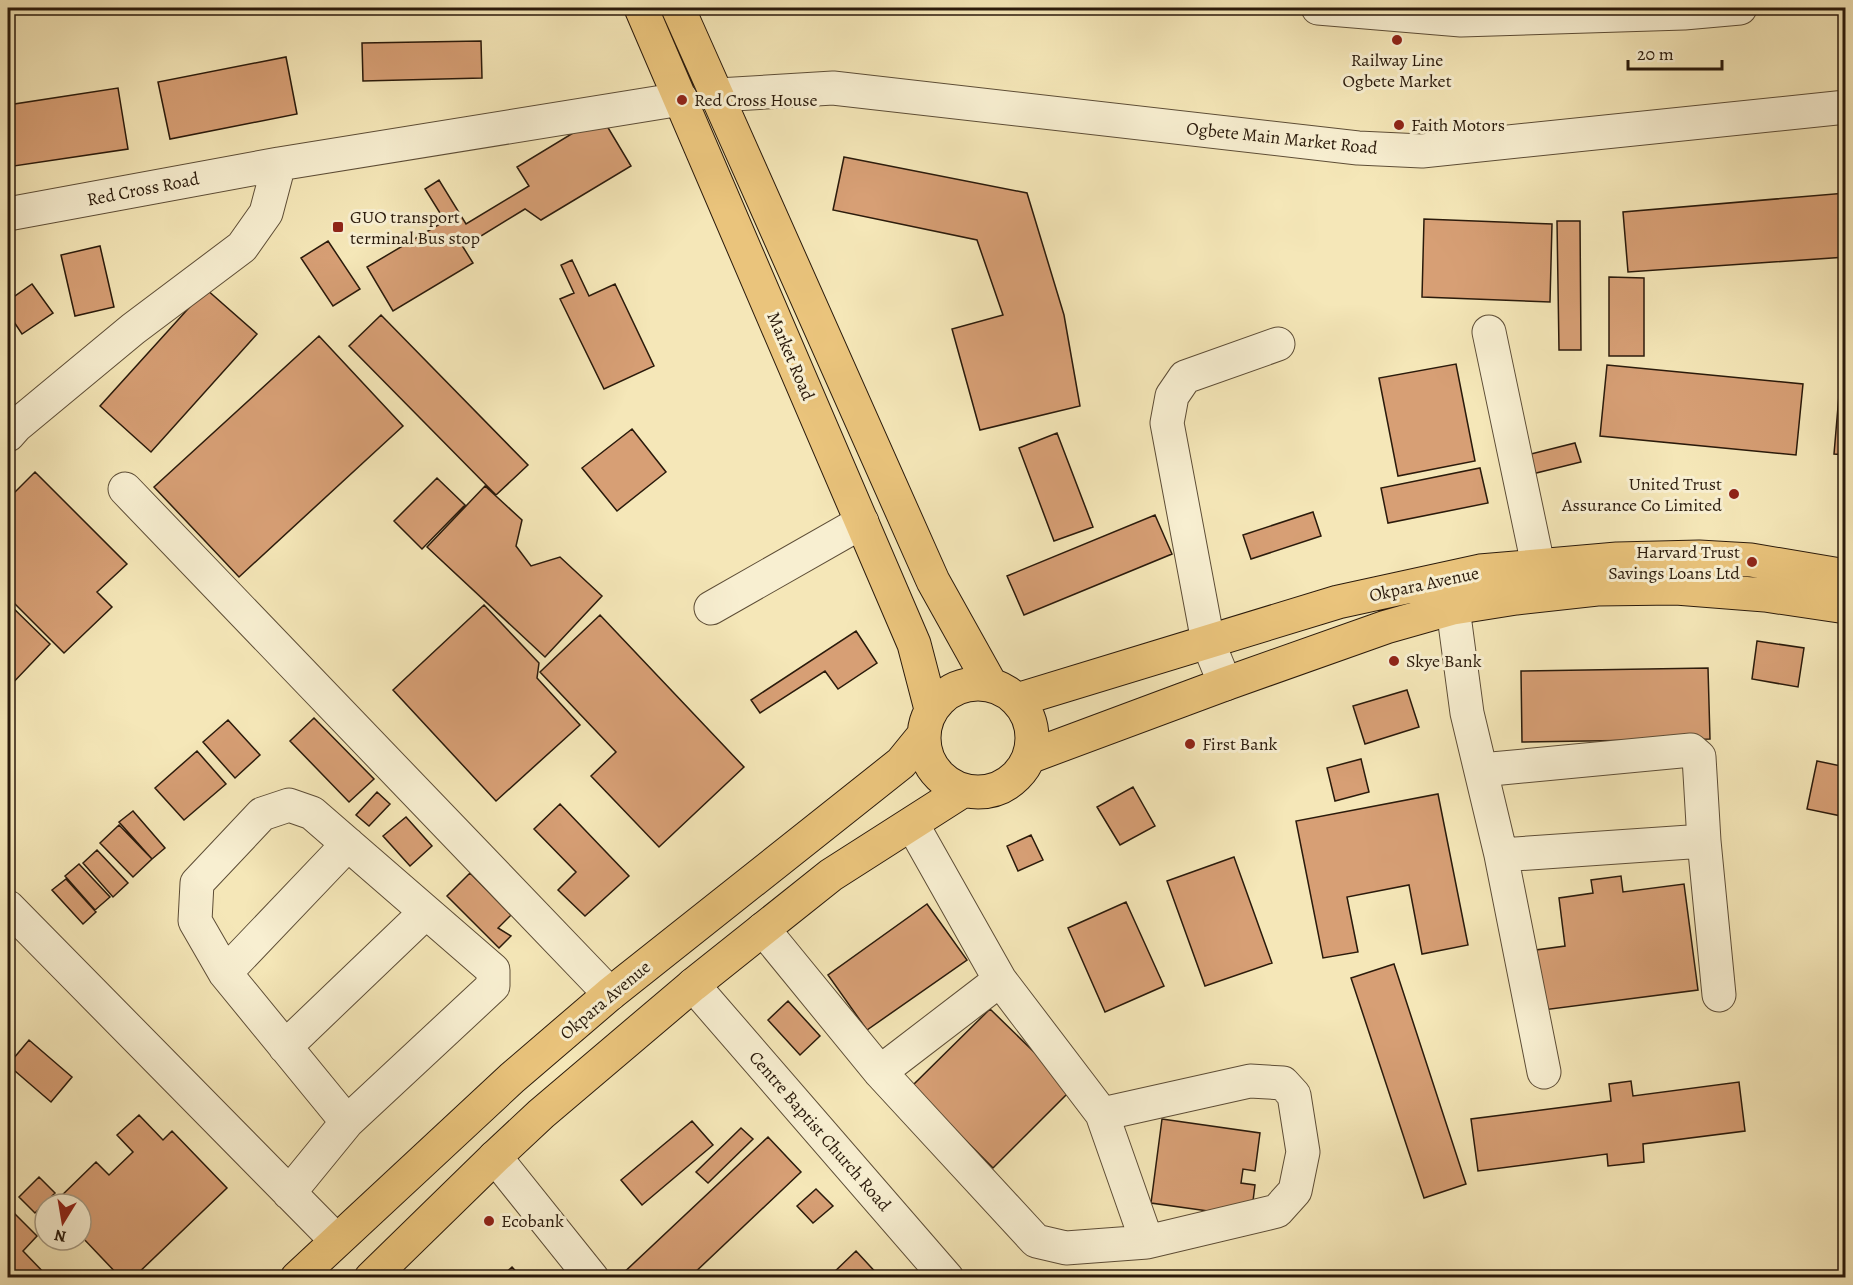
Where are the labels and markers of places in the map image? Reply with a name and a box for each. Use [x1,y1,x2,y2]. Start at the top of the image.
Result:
marker: Railway Line Ogbete Market [1390,33,1404,47]
place label: Railway Line Ogbete Market [1342,48,1452,93]
place label: Red Cross House [694,88,818,112]
marker: Red Cross House [675,93,689,107]
place label: Faith Motors [1411,113,1505,137]
marker: Faith Motors [1392,118,1406,132]
place label: GUO transport terminal Bus stop [350,205,480,250]
marker: GUO transport terminal Bus stop [331,220,345,234]
place label: United Trust Assurance Co Limited [1561,472,1722,517]
marker: United Trust Assurance Co Limited [1727,487,1741,501]
place label: Harvard Trust Savings Loans Ltd [1608,540,1740,585]
marker: Harvard Trust Savings Loans Ltd [1745,555,1759,569]
place label: Skye Bank [1406,649,1482,673]
marker: Skye Bank [1387,654,1401,668]
place label: First Bank [1202,732,1278,756]
marker: First Bank [1183,737,1197,751]
place label: Ecobank [501,1209,564,1233]
marker: Ecobank [482,1214,496,1228]

